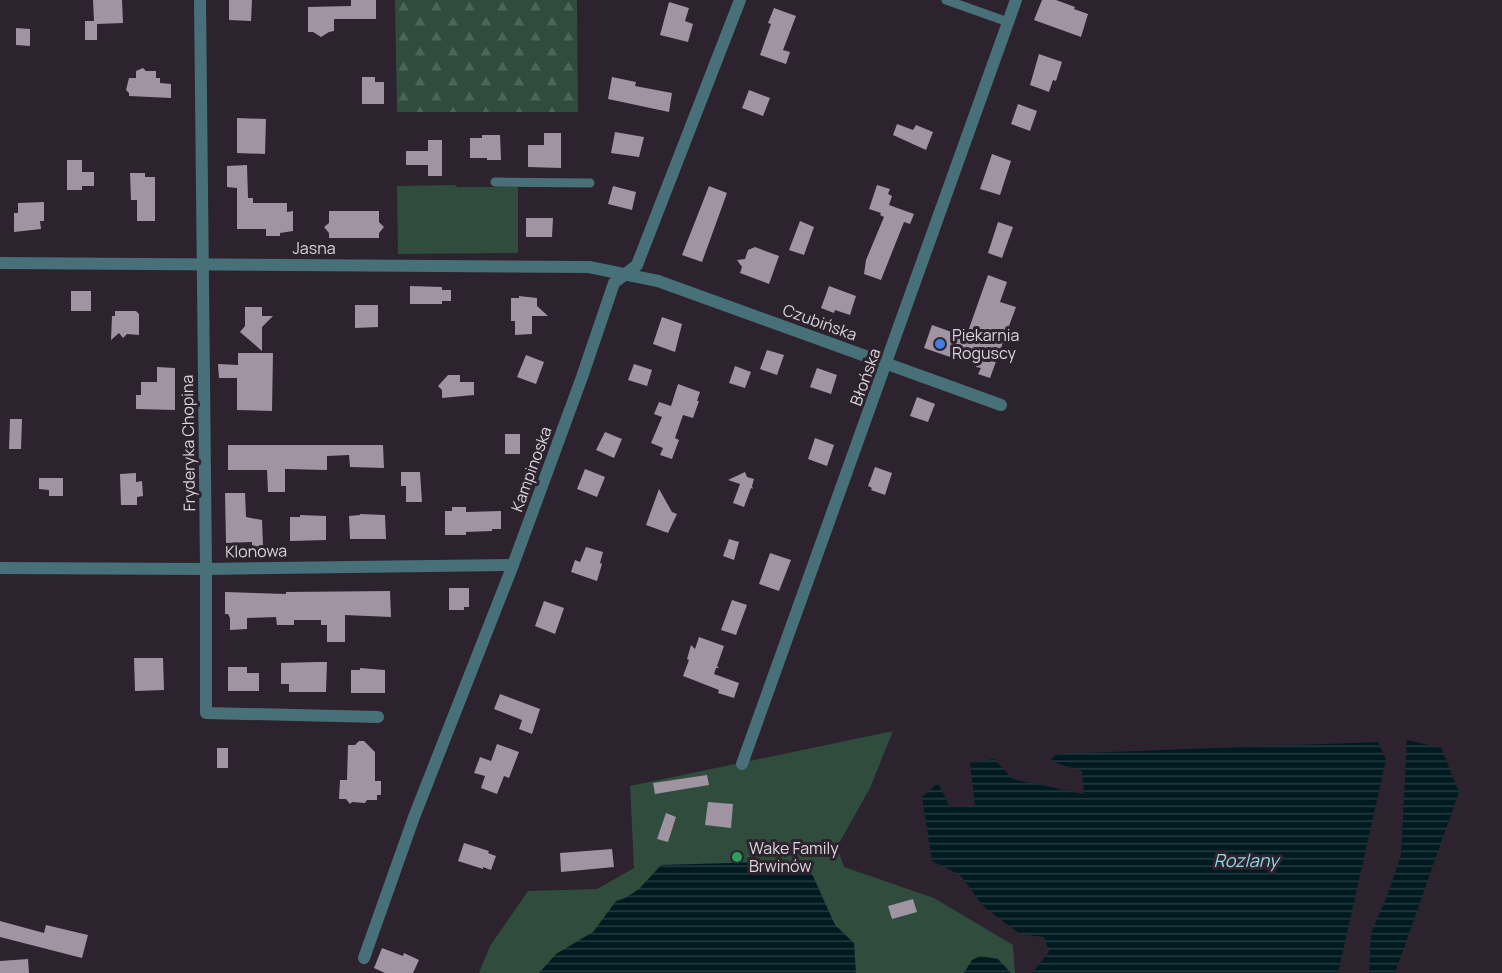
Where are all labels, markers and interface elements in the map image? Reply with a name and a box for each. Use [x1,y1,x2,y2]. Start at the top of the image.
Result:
street label: Jasna [292,237,336,259]
street label: Czubińska [780,298,860,346]
place label: Piekarnia Roguscy [952,324,1019,364]
marker: Piekarnia Roguscy [933,337,947,351]
street label: Błońska [844,345,886,409]
street label: Fryderyka Chopina [176,374,200,512]
street label: Kampinoska [505,423,557,515]
street label: Klonowa [225,539,287,563]
place label: Wake Family Brwinów [749,837,839,877]
water label: Rozlany [1213,848,1281,872]
marker: Wake Family Brwinów [730,850,744,864]

